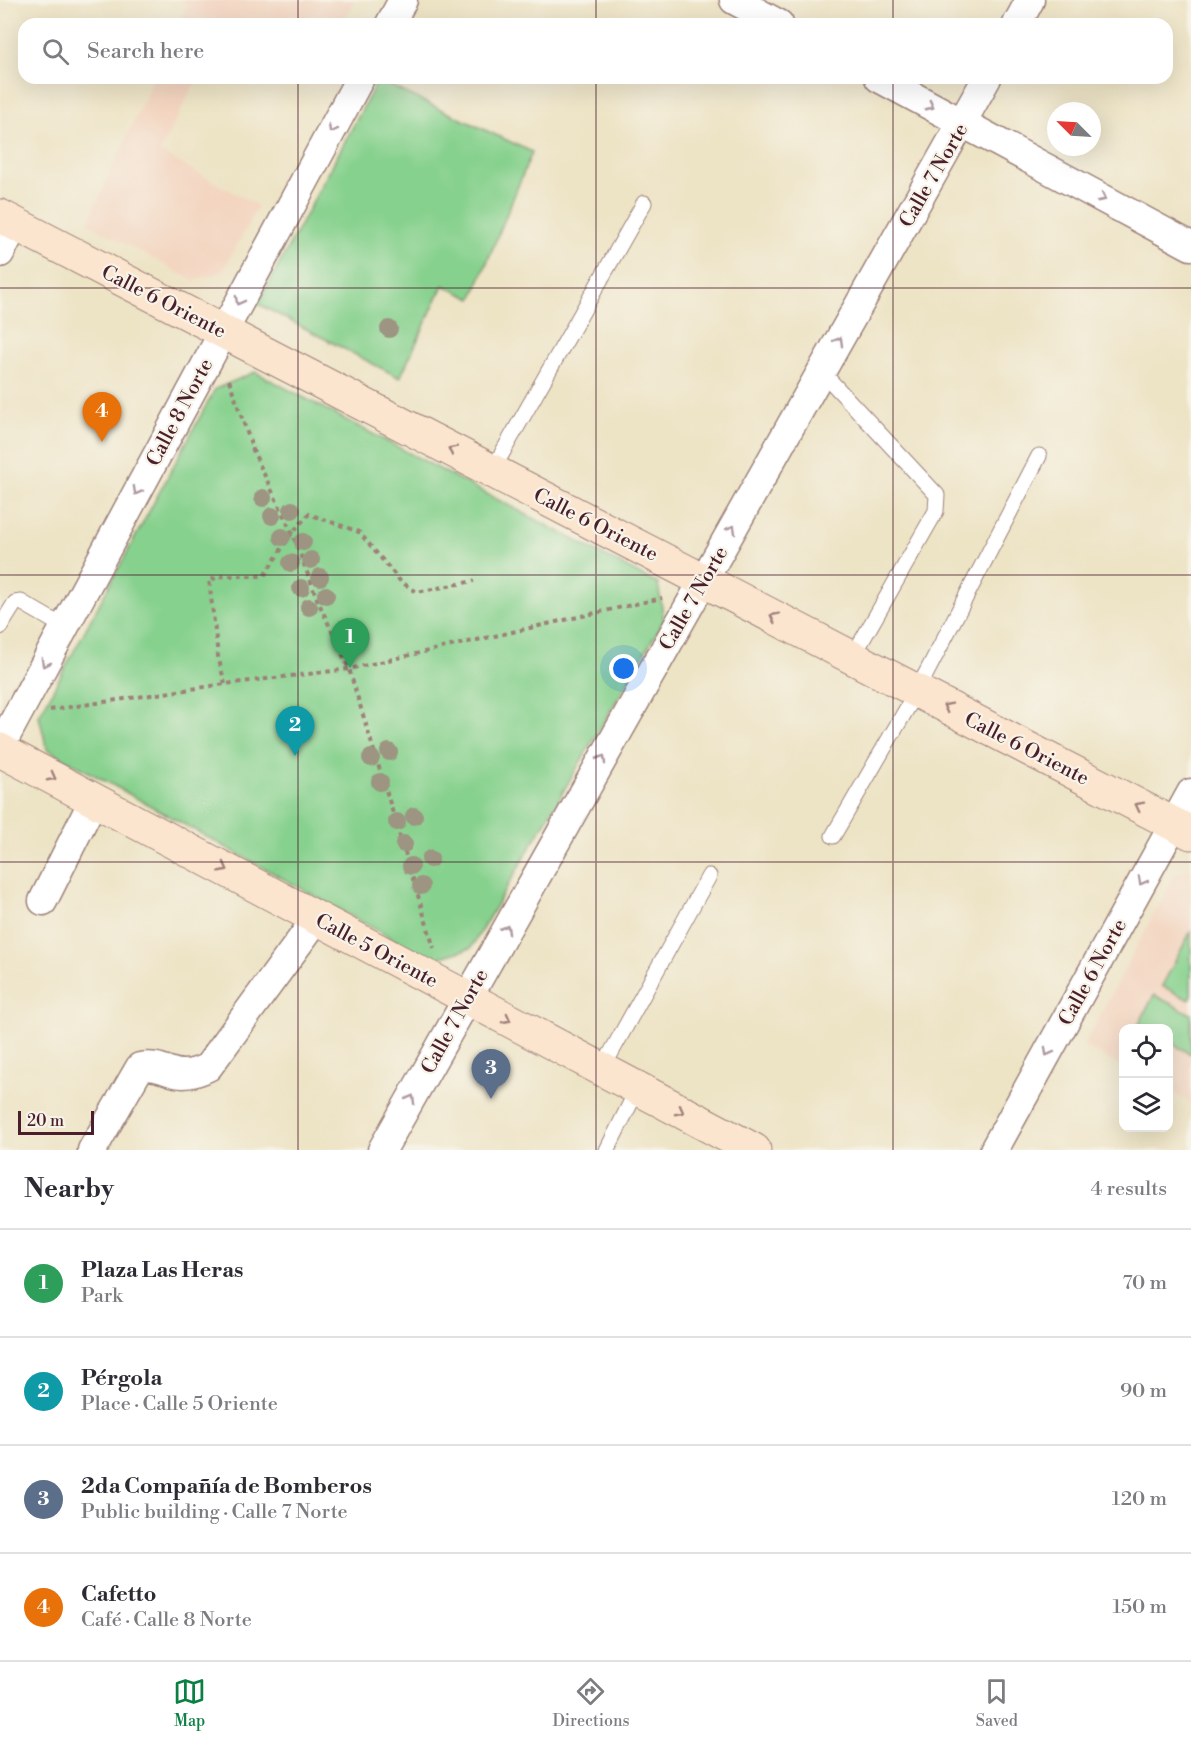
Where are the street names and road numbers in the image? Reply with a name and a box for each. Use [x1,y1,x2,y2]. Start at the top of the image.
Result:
street label: Calle 7 Norte [894,119,974,232]
street label: Calle 6 Oriente [97,260,230,344]
street label: Calle 8 Norte [141,355,219,471]
street label: Calle 6 Oriente [529,483,662,567]
street label: Calle 7 Norte [654,542,734,655]
street label: Calle 6 Oriente [960,707,1093,791]
street label: Calle 5 Oriente [311,909,442,994]
street label: Calle 6 Norte [1054,915,1133,1031]
street label: Calle 7 Norte [416,965,494,1079]

